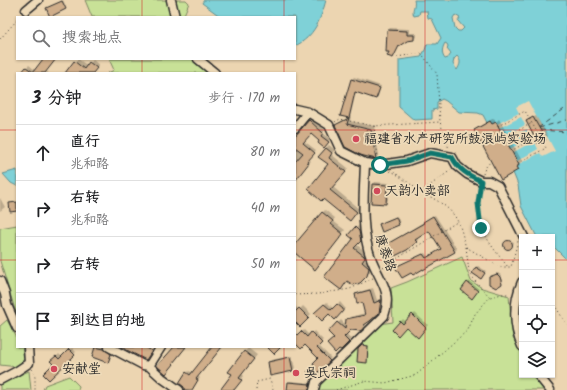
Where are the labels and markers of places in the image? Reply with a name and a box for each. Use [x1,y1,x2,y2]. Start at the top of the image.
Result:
place label: 福建省水产研究所鼓浪屿实验场 [364,129,546,150]
marker: 福建省水产研究所鼓浪屿实验场 [351,134,361,144]
place label: 天韵小卖部 [385,181,450,202]
marker: 天韵小卖部 [372,186,382,196]
place label: 安献堂 [62,359,101,380]
place label: 吴氏宗祠 [304,363,356,384]
marker: 安献堂 [49,364,59,374]
marker: 吴氏宗祠 [291,368,301,378]

